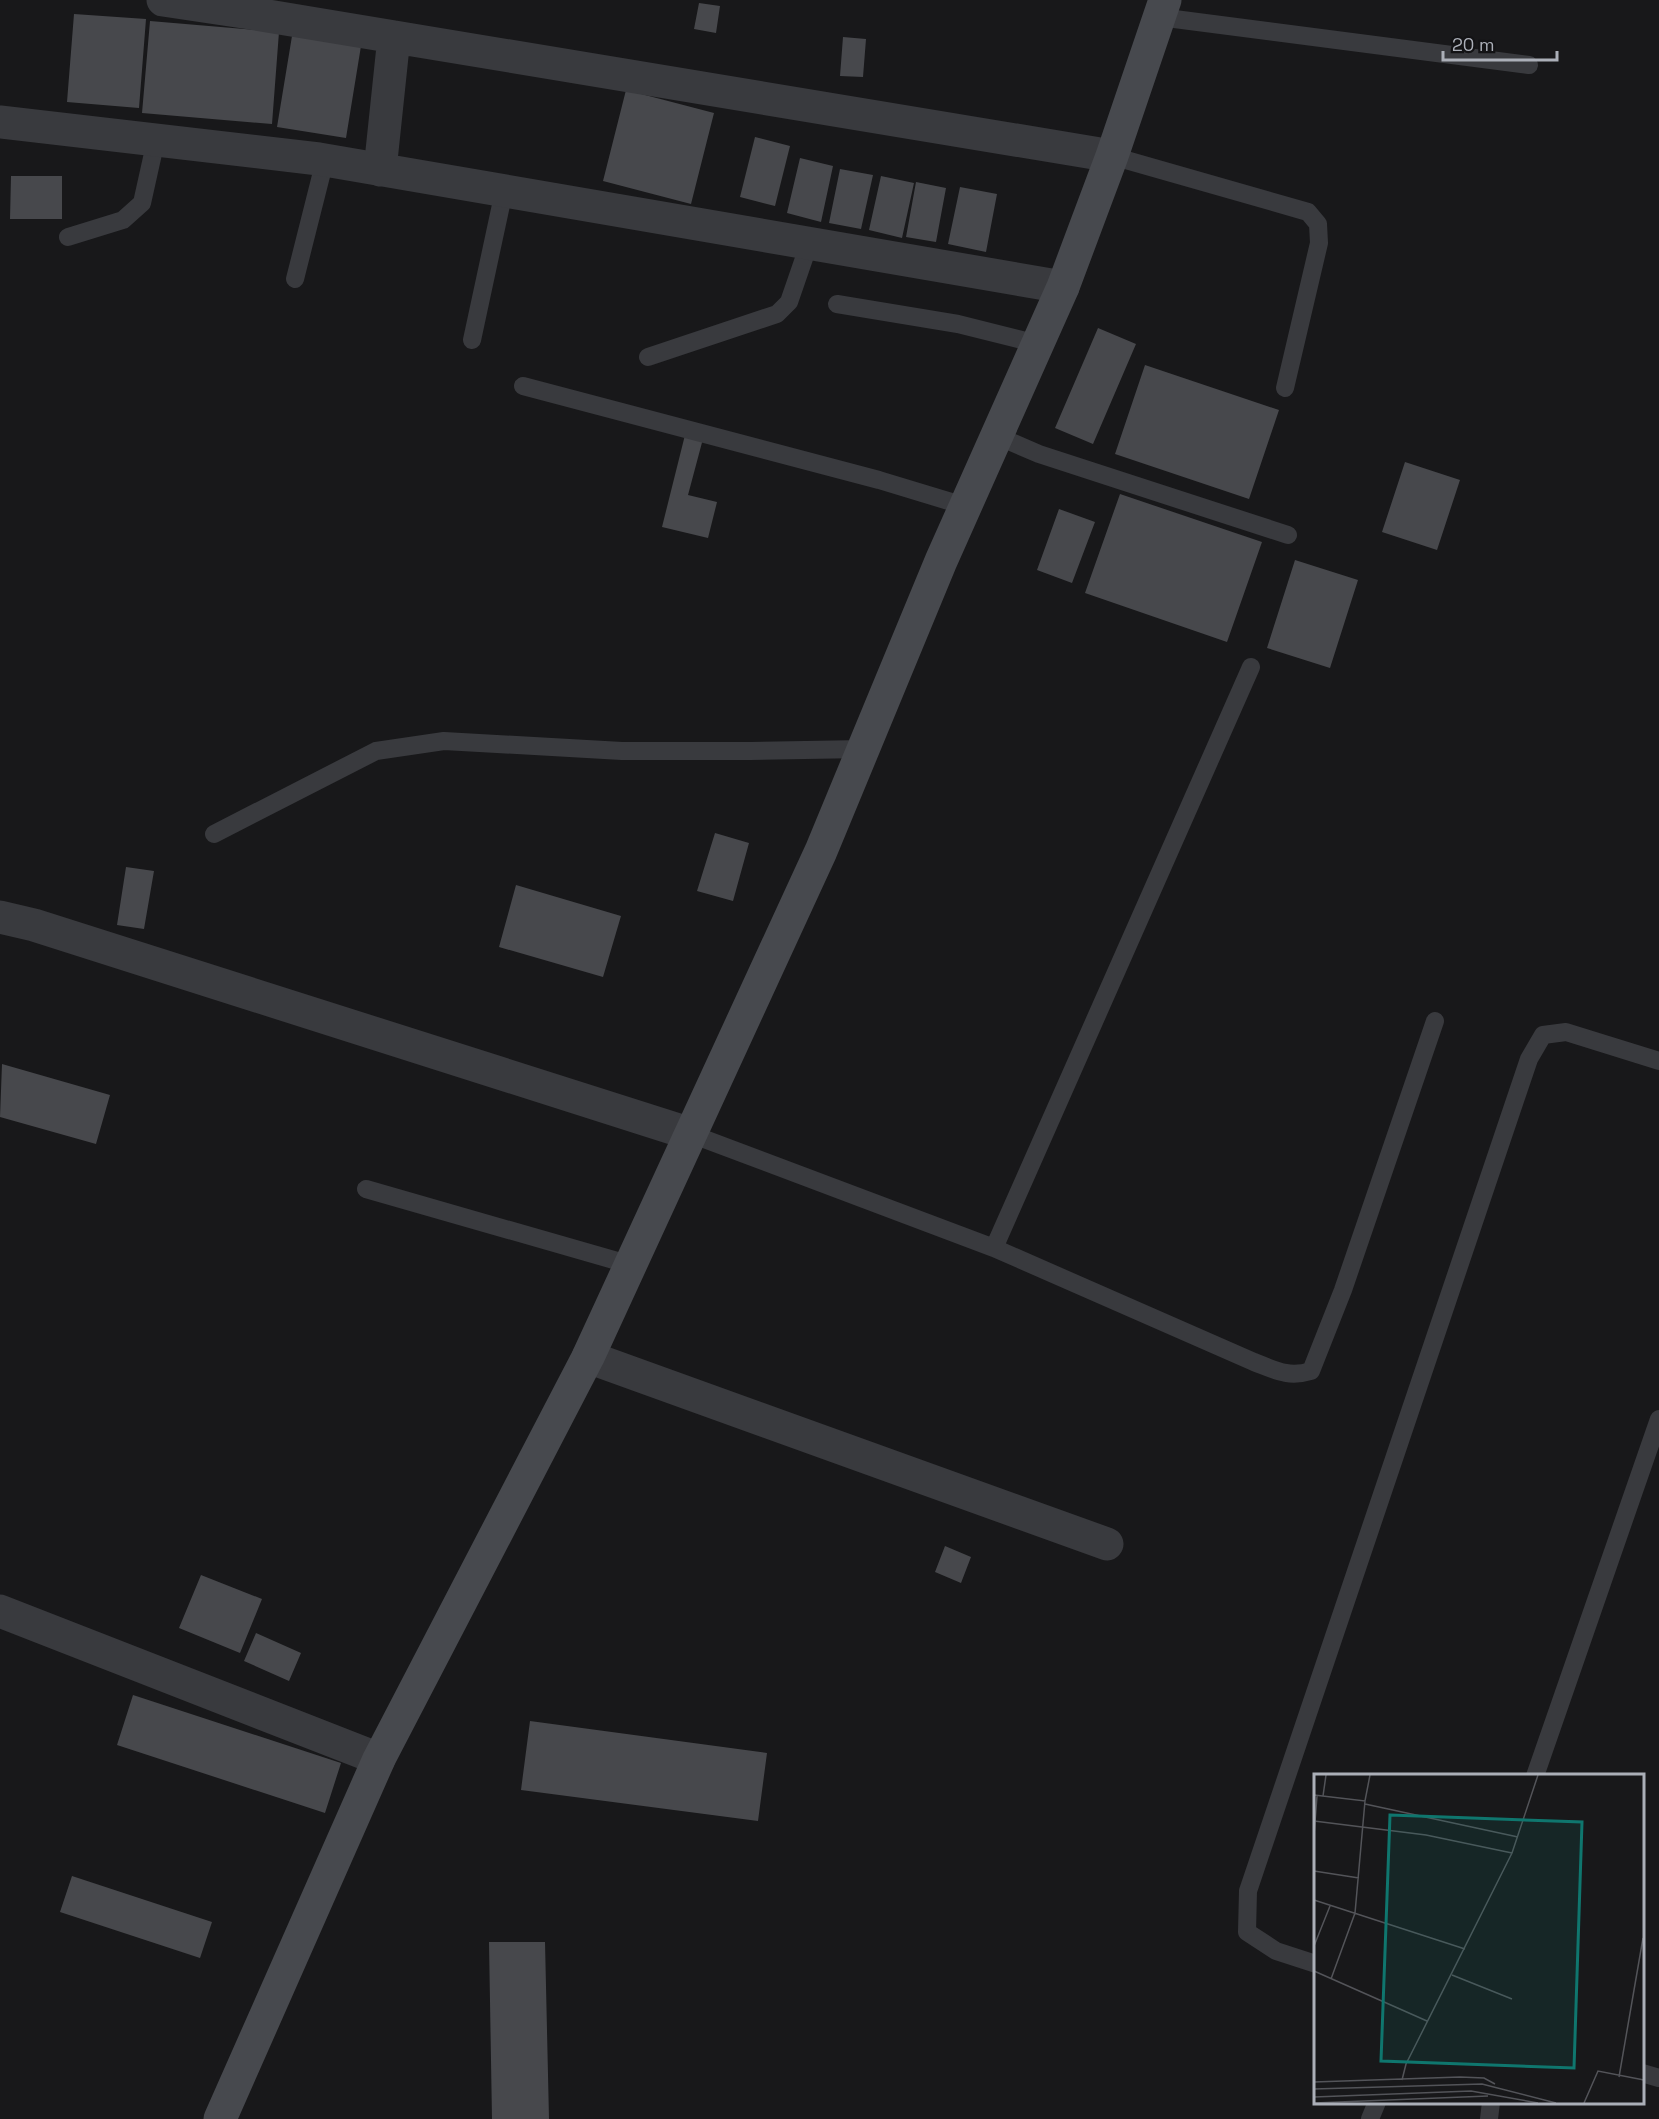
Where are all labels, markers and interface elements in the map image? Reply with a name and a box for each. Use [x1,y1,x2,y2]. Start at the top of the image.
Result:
scale bar [1443,24,1557,62]
text: 20 m [1452,33,1495,56]
inset map [1314,1774,1644,2104]

